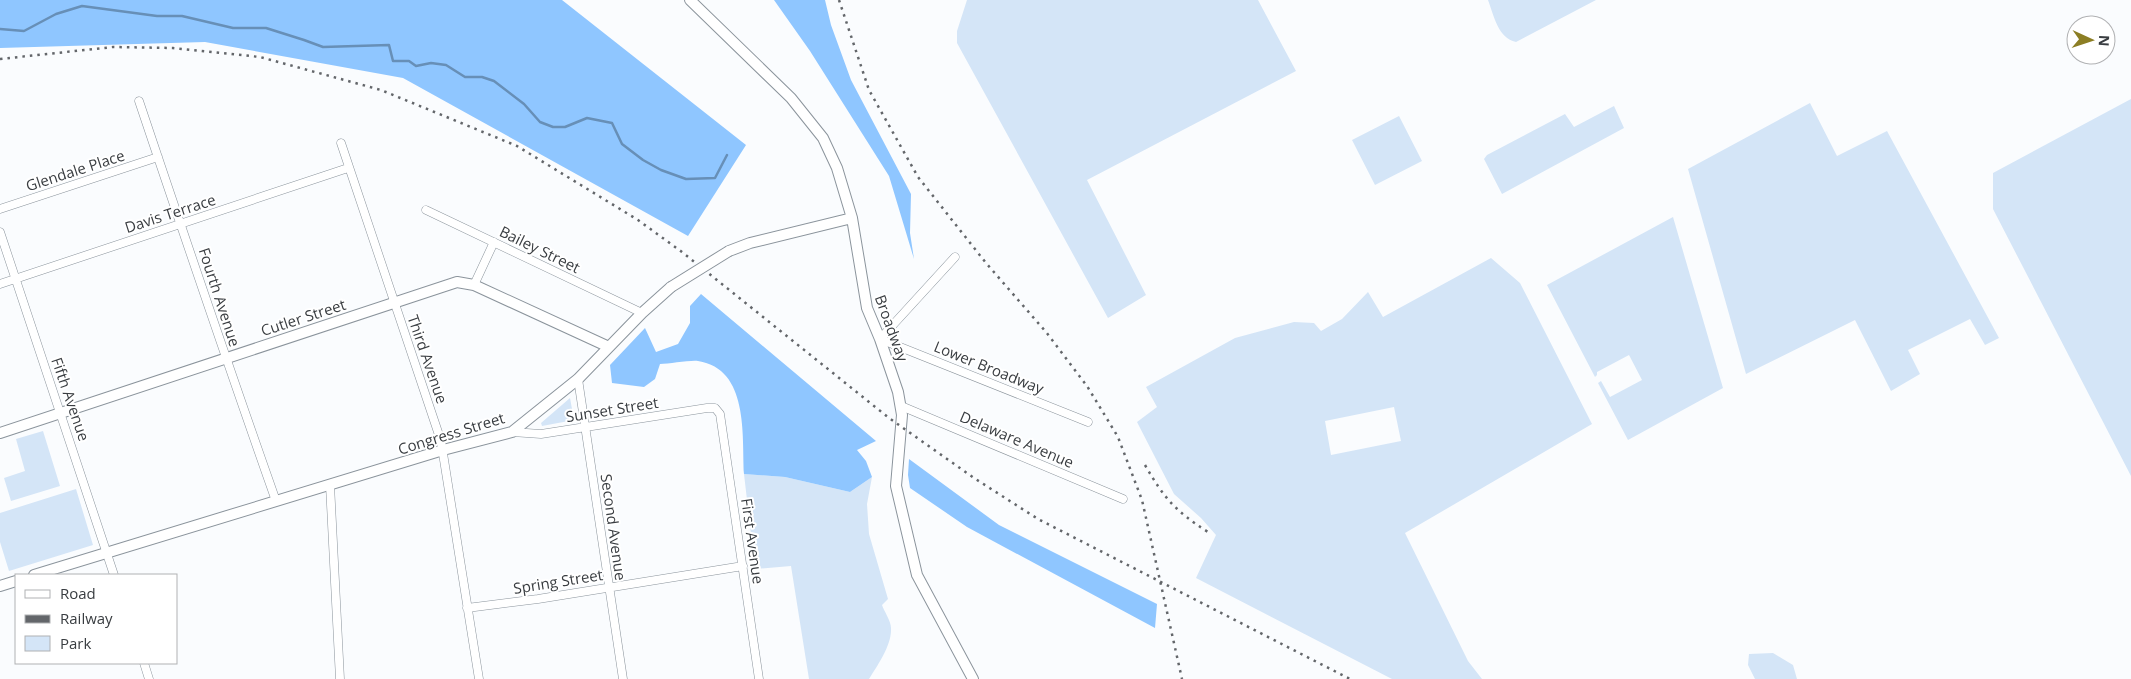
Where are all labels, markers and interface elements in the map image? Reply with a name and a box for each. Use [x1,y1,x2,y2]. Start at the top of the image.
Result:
north arrow [2066,15,2116,65]
text: N [2095,35,2114,47]
street label: Glendale Place [23,145,127,195]
street label: Davis Terrace [122,189,218,237]
street label: Bailey Street [496,221,584,277]
street label: Fourth Avenue [195,245,245,349]
street label: Broadway [871,292,914,365]
street label: Cutler Street [258,294,348,340]
street label: Third Avenue [403,312,453,406]
street label: Lower Broadway [931,336,1047,398]
street label: Fifth Avenue [47,354,95,444]
street label: Sunset Street [564,392,660,426]
street label: Delaware Avenue [957,406,1077,472]
street label: Congress Street [395,407,507,459]
street label: Second Avenue [597,472,631,582]
street label: First Avenue [737,497,769,585]
street label: Spring Street [512,564,604,598]
legend [15,574,178,664]
text: Road [60,583,96,603]
text: Railway [60,608,113,628]
text: Park [60,633,91,653]

